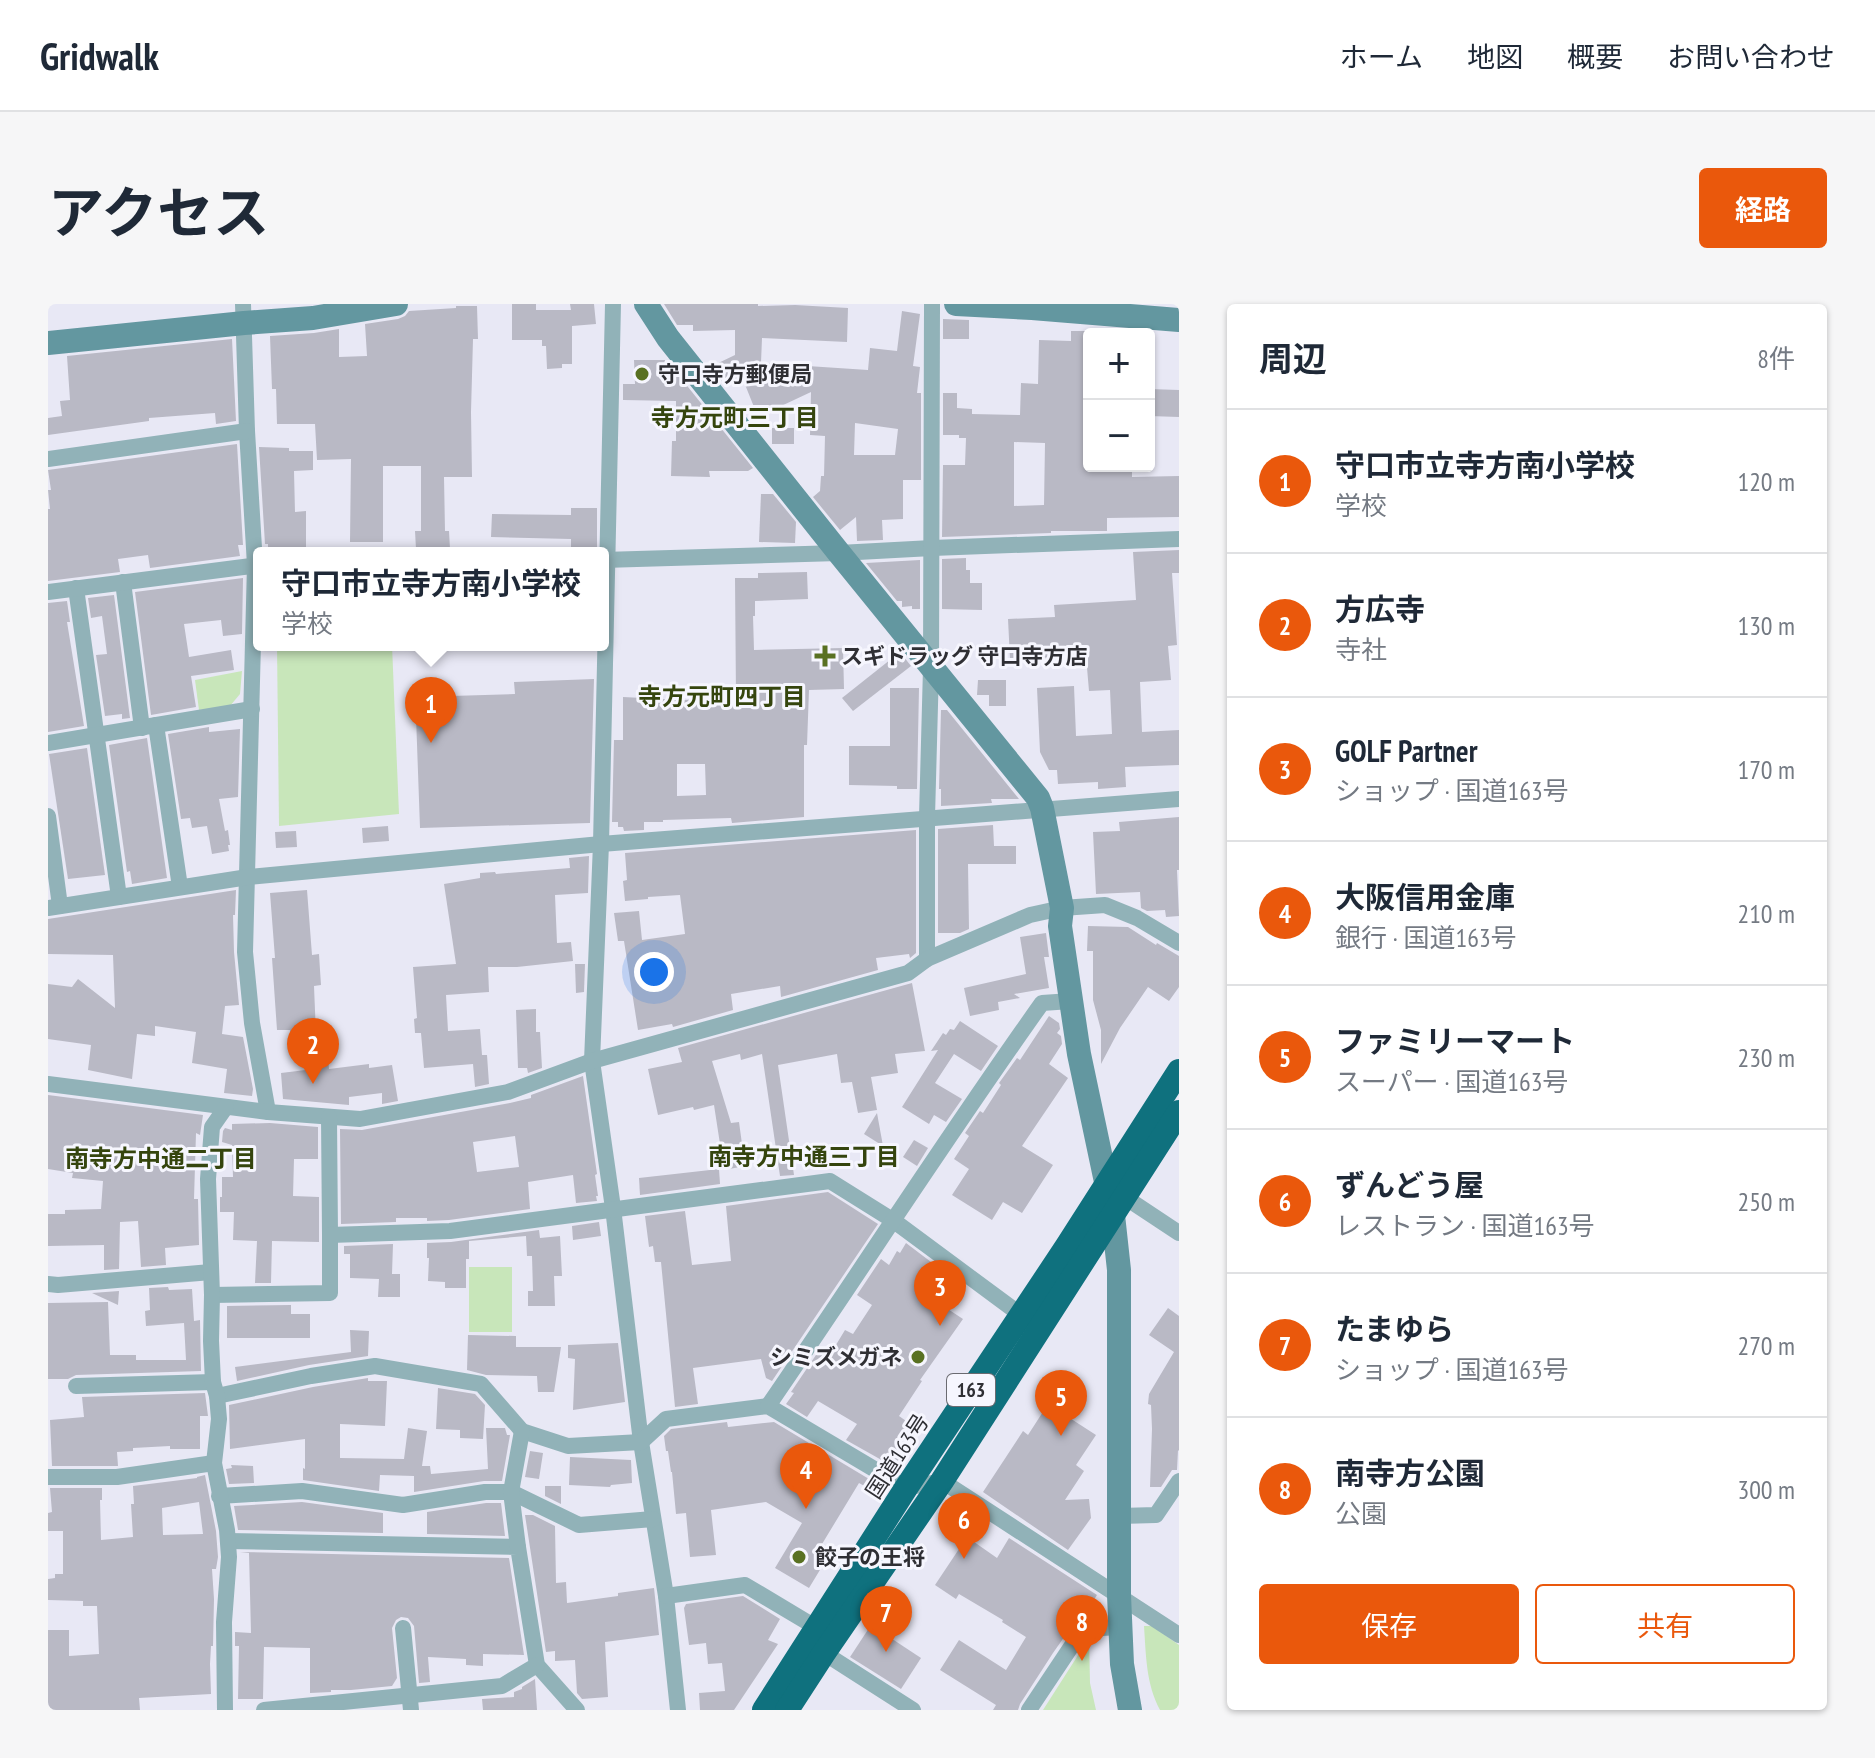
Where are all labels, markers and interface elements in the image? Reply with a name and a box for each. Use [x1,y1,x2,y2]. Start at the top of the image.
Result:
text: Gridwalk [40,31,159,80]
text: ホーム [1340,38,1423,75]
text: 地図 [1467,38,1523,75]
text: 概要 [1567,38,1623,75]
text: お問い合わせ [1667,38,1835,75]
button: 経路 [1699,168,1827,248]
text: アクセス [48,176,269,248]
map controls [1083,328,1155,472]
button: + [1083,328,1155,400]
text: 周辺 [1259,336,1327,380]
text: 8件 [1757,342,1795,375]
place label: 守口寺方郵便局 [658,360,812,388]
marker: 守口寺方郵便局 [633,365,651,383]
button: − [1083,400,1155,472]
district label: 寺方元町三丁目 [651,402,819,433]
text: 守口市立寺方南小学校 [1335,445,1635,484]
text: 1 [1279,465,1291,498]
text: 120 m [1737,465,1795,498]
text: 学校 [1335,489,1387,522]
popup [253,547,609,651]
text: 守口市立寺方南小学校 [281,563,581,602]
text: 方広寺 [1335,589,1425,628]
text: 学校 [281,607,333,640]
text: 2 [1279,609,1291,642]
text: 130 m [1737,609,1795,642]
text: 寺社 [1335,633,1387,666]
place label: スギドラッグ 守口寺方店 [841,642,1088,670]
marker: スギドラッグ 守口寺方店 [816,647,834,665]
pin: 1 [405,677,457,743]
district label: 寺方元町四丁目 [638,681,806,712]
text: GOLF Partner [1335,731,1477,770]
text: 3 [1279,753,1291,786]
text: 170 m [1737,753,1795,786]
text: ショップ · 国道163号 [1335,774,1569,807]
text: 大阪信用金庫 [1335,877,1515,916]
text: 4 [1279,897,1291,930]
text: 210 m [1737,897,1795,930]
text: 銀行 · 国道163号 [1335,921,1517,954]
your location [634,952,674,992]
pin: 2 [287,1018,339,1084]
text: ファミリーマート [1335,1021,1575,1060]
text: 5 [1279,1041,1291,1074]
text: 230 m [1737,1041,1795,1074]
text: スーパー · 国道163号 [1335,1065,1568,1098]
district label: 南寺方中通三丁目 [708,1141,900,1172]
district label: 南寺方中通二丁目 [65,1143,257,1174]
text: ずんどう屋 [1335,1165,1484,1204]
text: 6 [1279,1185,1291,1218]
text: 250 m [1737,1185,1795,1218]
text: レストラン · 国道163号 [1335,1209,1595,1242]
pin: 3 [914,1260,966,1326]
text: たまゆら [1335,1309,1454,1348]
text: 7 [1279,1329,1291,1362]
text: 270 m [1737,1329,1795,1362]
place label: シミズメガネ [770,1343,902,1371]
marker: シミズメガネ [909,1348,927,1366]
text: ショップ · 国道163号 [1335,1353,1569,1386]
pin: 5 [1035,1370,1087,1436]
road number: 163 [947,1374,995,1406]
street label: 国道163号 [859,1408,935,1504]
pin: 4 [780,1443,832,1509]
text: 南寺方公園 [1335,1453,1485,1492]
text: 8 [1279,1473,1291,1506]
text: 300 m [1737,1473,1795,1506]
pin: 6 [938,1493,990,1559]
text: 公園 [1335,1497,1387,1530]
place label: 餃子の王将 [815,1543,925,1571]
marker: 餃子の王将 [790,1548,808,1566]
button: 保存 [1259,1584,1519,1664]
button: 共有 [1535,1584,1795,1664]
pin: 7 [860,1586,912,1652]
pin: 8 [1056,1595,1108,1661]

